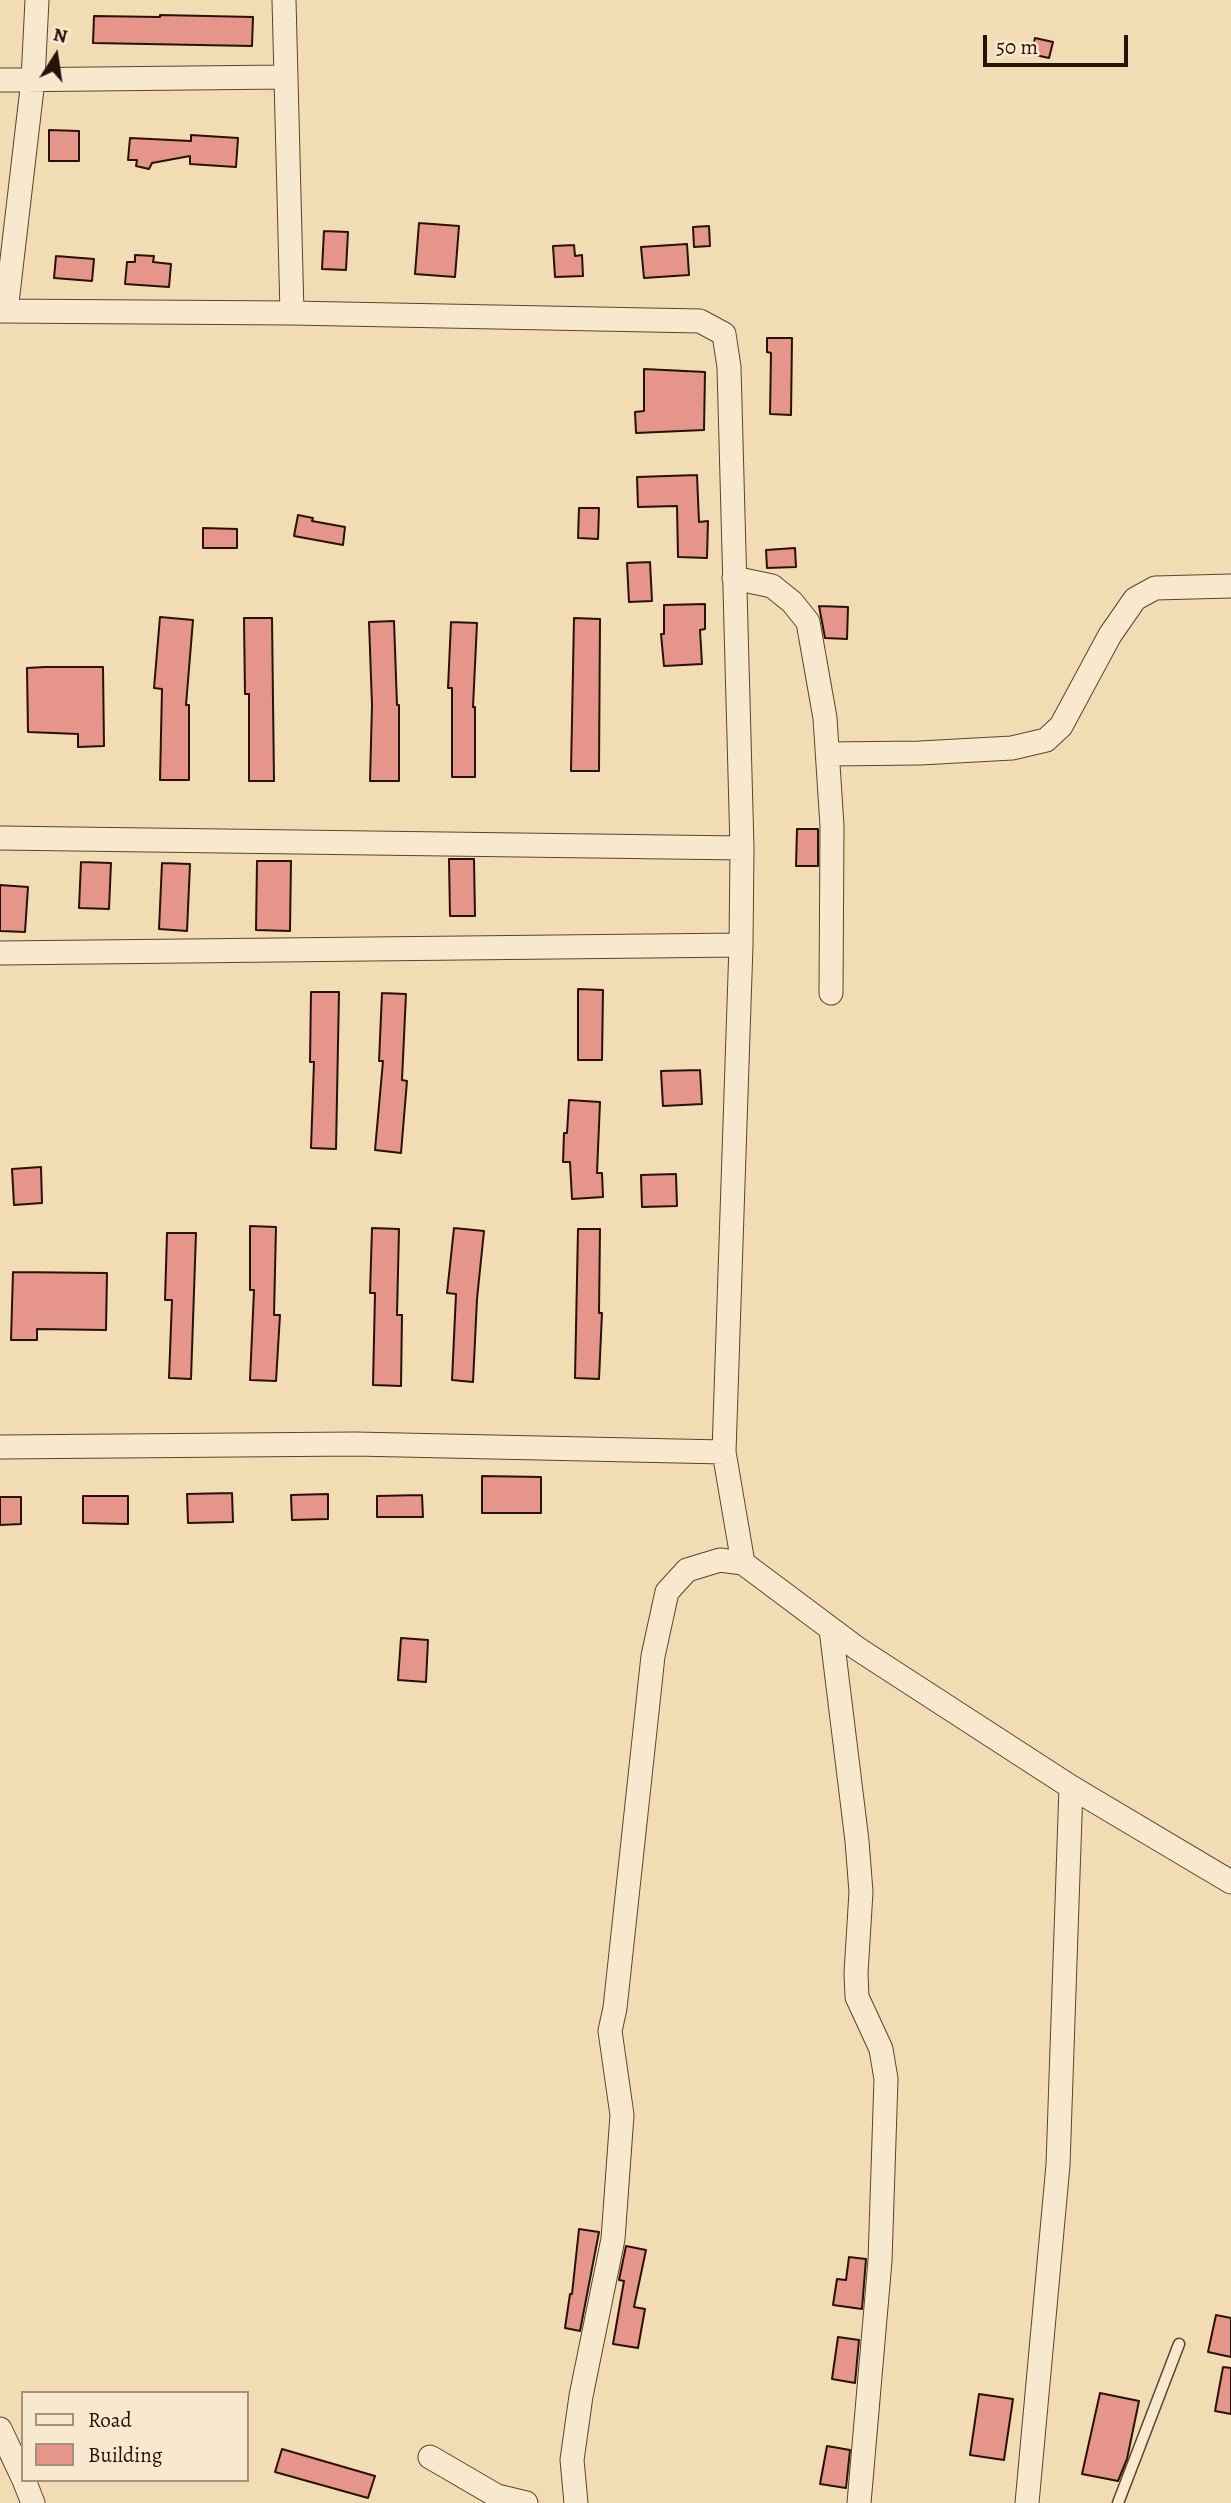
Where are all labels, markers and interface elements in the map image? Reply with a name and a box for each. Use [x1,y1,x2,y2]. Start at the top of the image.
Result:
north arrow [21,21,91,91]
text: N [51,21,70,50]
scale bar [986,21,1131,65]
text: 50 m [996,33,1038,61]
legend [21,2391,248,2482]
text: Road [88,2406,132,2434]
text: Building [88,2441,162,2469]

